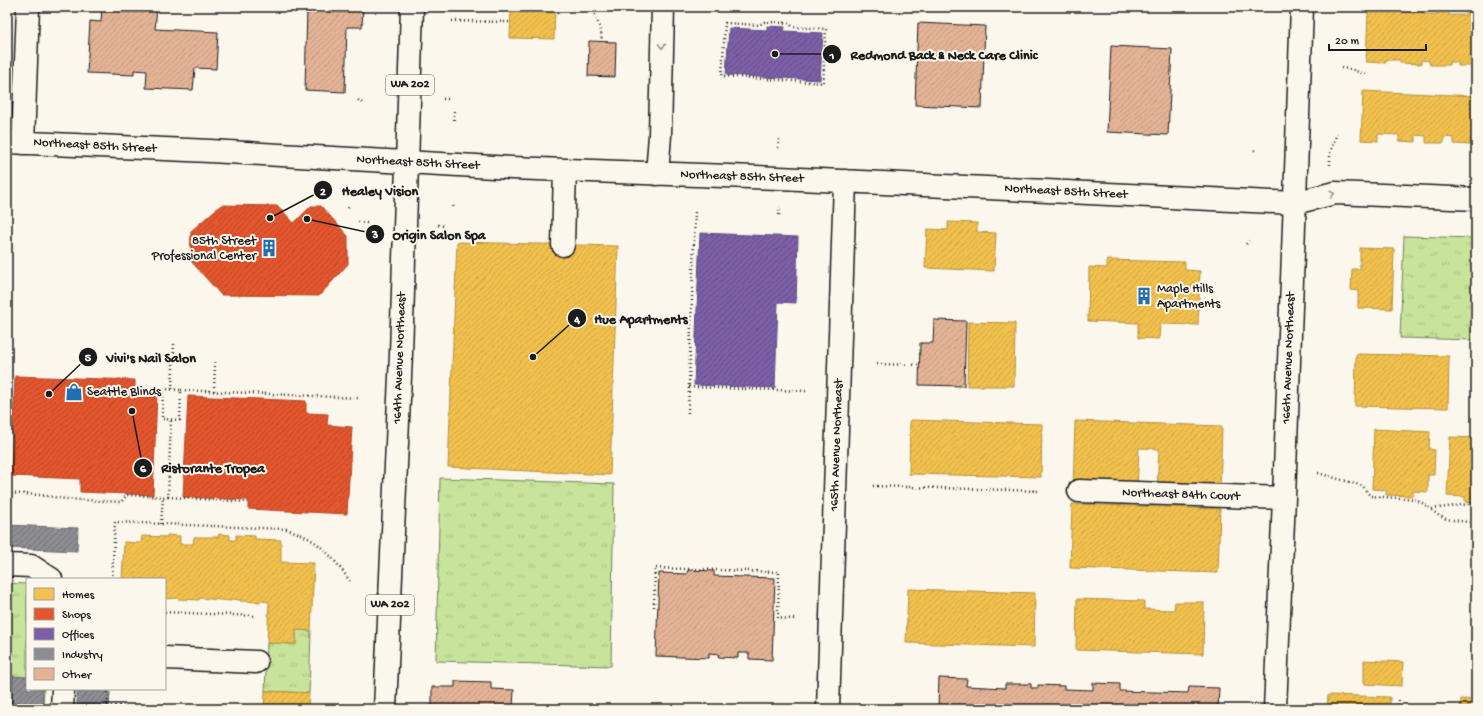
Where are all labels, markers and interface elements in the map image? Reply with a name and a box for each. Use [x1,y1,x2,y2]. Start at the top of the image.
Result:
scale bar [1329,26,1426,52]
text: 20 m [1335,35,1360,49]
callout: Redmond Back & Neck Care Clinic [822,41,1045,67]
one-way arrow [658,43,666,49]
text: Redmond Back & Neck Care Clinic [850,48,1039,65]
text: 1 [829,50,835,64]
road number: WA 202 [386,75,434,95]
street label: Northeast 85th Street [33,135,159,157]
street label: Northeast 85th Street [356,152,482,174]
street label: Northeast 85th Street [680,167,806,187]
callout: Healey Vision [313,177,426,203]
street label: Northeast 85th Street [1004,181,1130,203]
text: Healey Vision [342,184,419,201]
text: 2 [320,186,326,200]
one-way arrow [1329,190,1335,199]
callout: Origin Salon Spa [365,221,494,247]
text: Origin Salon Spa [392,228,487,245]
text: 3 [371,229,378,243]
place label: 85th Street Professional Center [151,234,258,264]
building icon: 85th Street Professional Center [259,238,279,258]
place label: Maple Hills Apartments [1157,282,1222,312]
building icon: Maple Hills Apartments [1134,286,1154,306]
street label: 164th Avenue Northeast [390,290,410,425]
street label: 166th Avenue Northeast [1279,290,1299,425]
callout: Hue Apartments [567,305,696,331]
text: Hue Apartments [594,312,689,329]
text: 4 [573,314,580,328]
callout: Vivi's Nail Salon [78,344,204,370]
text: Vivi's Nail Salon [105,351,196,368]
text: 5 [85,352,92,366]
street label: 165th Avenue Northeast [827,377,847,512]
shop icon: Seattle Blinds [64,382,84,402]
place label: Seattle Blinds [87,385,162,400]
callout: Ristorante Tropea [133,455,273,481]
text: Ristorante Tropea [160,461,266,478]
text: 6 [140,463,147,477]
street label: Northeast 84th Court [1122,485,1242,505]
legend [26,578,166,690]
text: Homes [62,589,95,603]
road number: WA 202 [366,595,414,615]
text: Shops [62,609,91,623]
text: Offices [62,629,94,643]
text: Industry [62,649,103,663]
text: Other [62,669,93,683]

